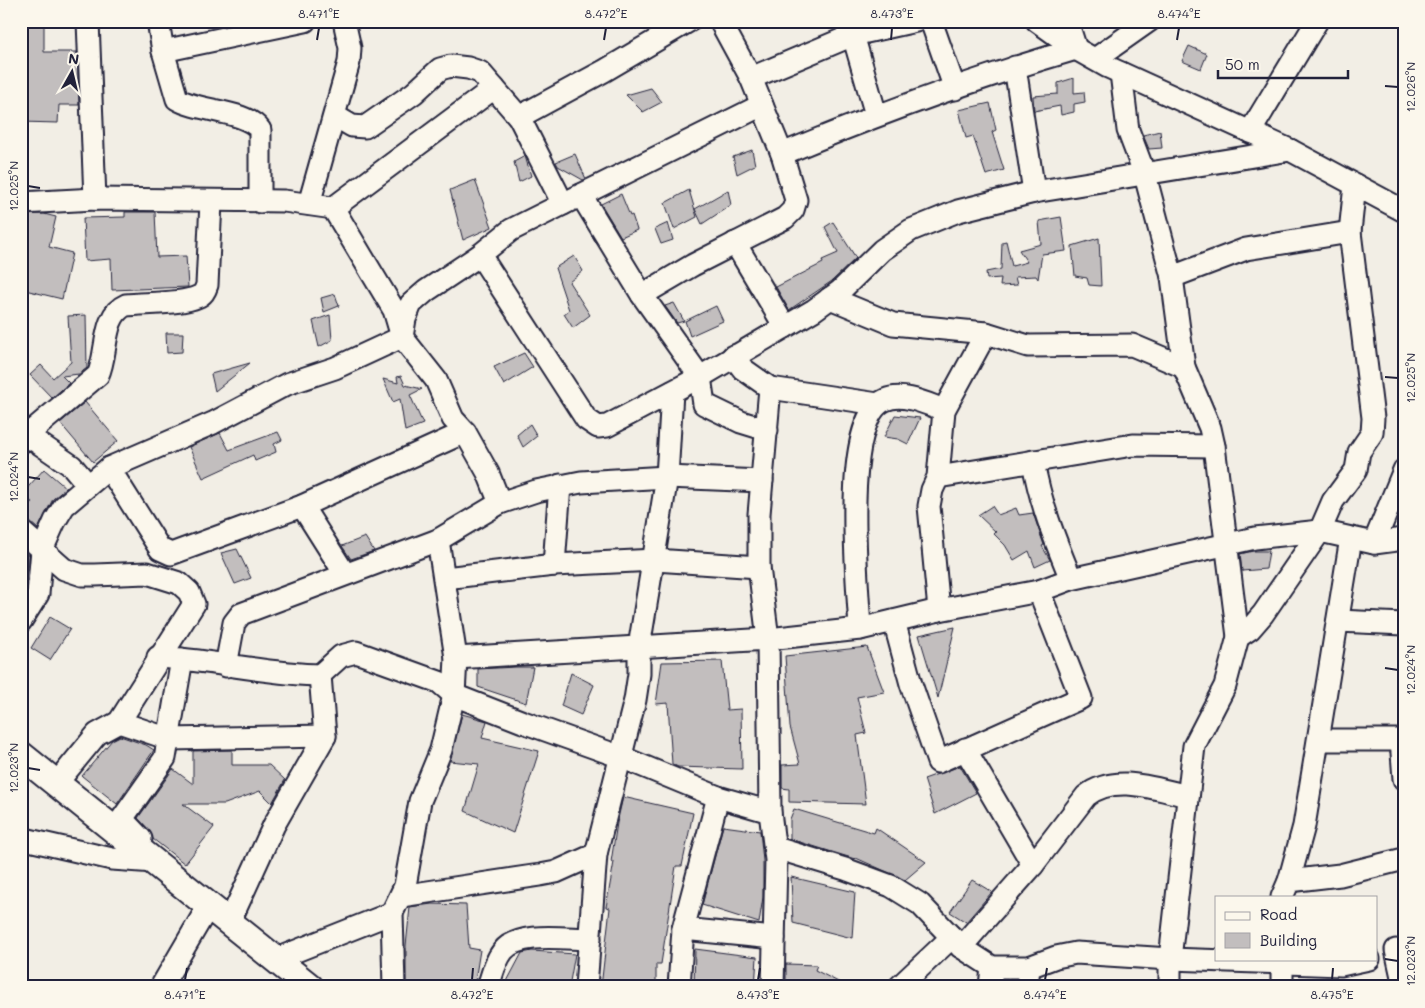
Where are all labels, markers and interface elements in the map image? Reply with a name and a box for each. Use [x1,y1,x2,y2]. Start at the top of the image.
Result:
text: 8.471°E [298,5,340,21]
text: 8.472°E [585,5,627,21]
text: 8.473°E [870,5,914,21]
text: 8.474°E [1157,5,1201,21]
north arrow [48,48,98,98]
text: N [67,48,80,69]
scale bar [1218,48,1348,80]
text: 50 m [1225,54,1260,74]
text: 12.026°N [1402,62,1418,112]
text: 12.025°N [5,161,21,211]
text: 12.025°N [1402,353,1418,403]
text: 12.024°N [5,452,21,502]
text: 12.024°N [1402,645,1418,695]
text: 12.023°N [5,743,21,793]
legend [1215,896,1378,960]
text: Road [1260,904,1297,924]
text: Building [1260,930,1317,950]
text: 12.023°N [1402,936,1418,986]
text: 8.471°E [164,986,206,1002]
text: 8.472°E [451,986,493,1002]
text: 8.473°E [736,986,780,1002]
text: 8.474°E [1023,986,1067,1002]
text: 8.475°E [1310,986,1354,1002]

